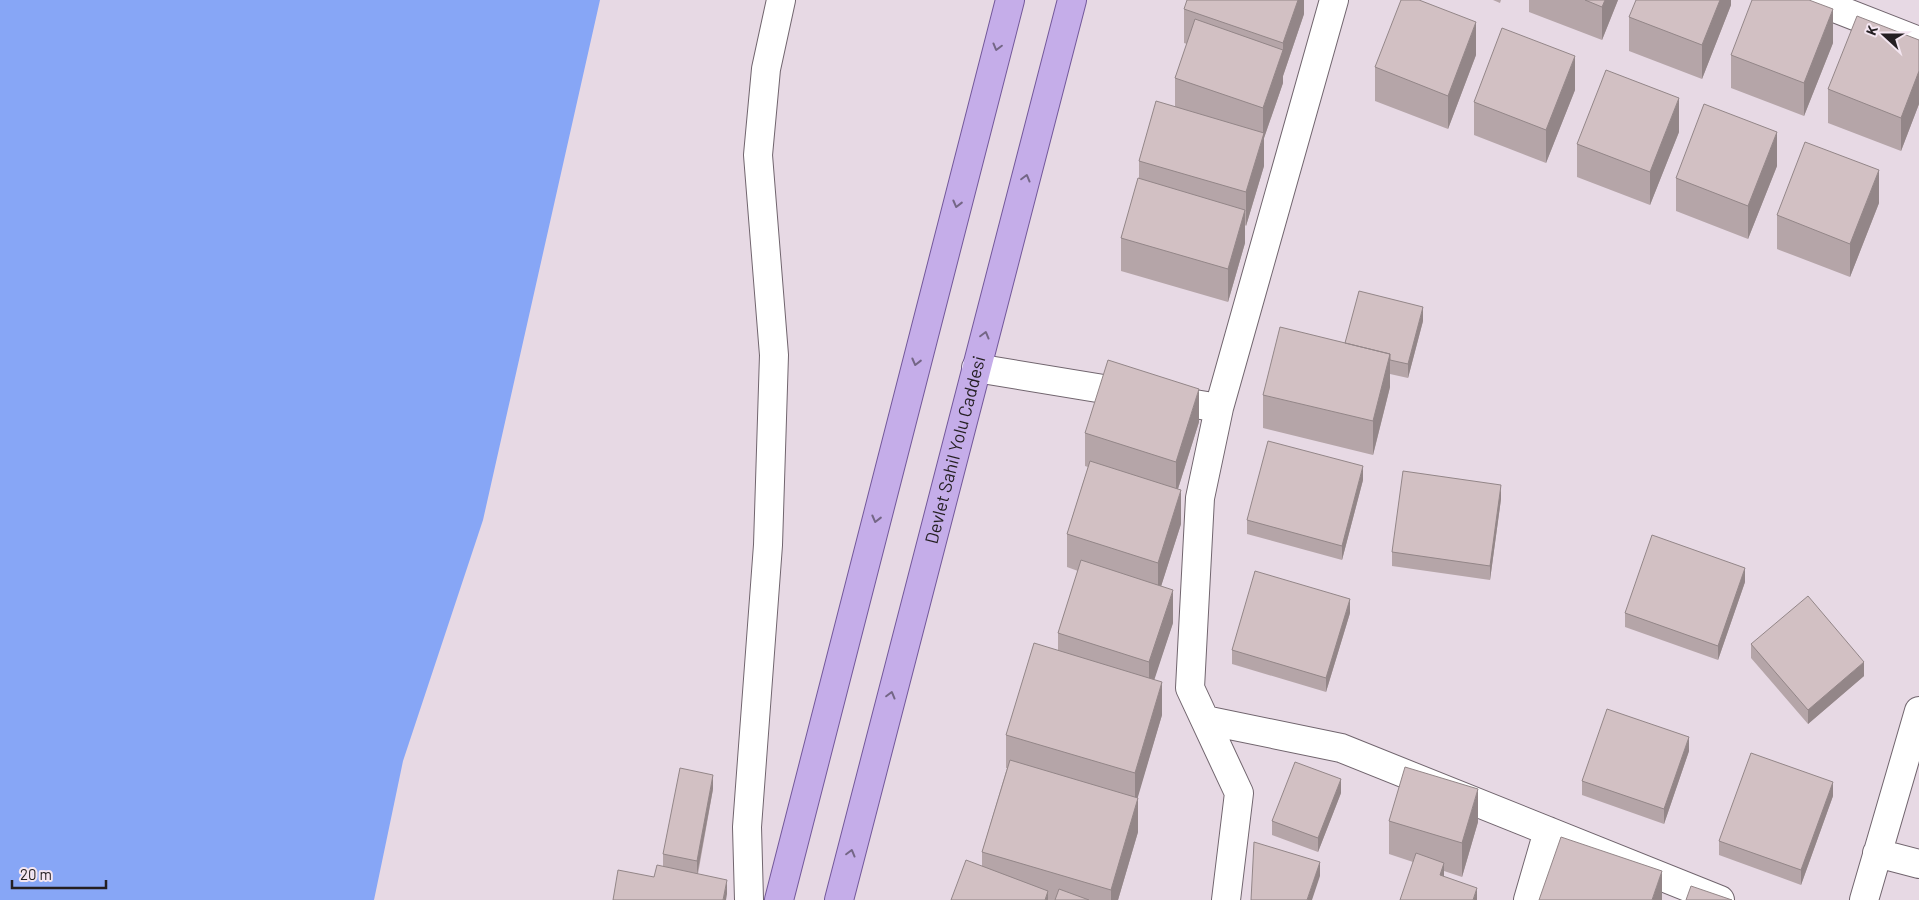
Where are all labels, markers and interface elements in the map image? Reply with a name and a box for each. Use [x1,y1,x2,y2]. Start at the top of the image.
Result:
north arrow [1859,10,1909,60]
text: K [1862,23,1881,37]
one-way arrow [992,43,1003,52]
one-way arrow [1020,174,1030,182]
one-way arrow [952,200,962,208]
one-way arrow [979,330,990,339]
street label: Devlet Sahil Yolu Caddesi [920,353,989,546]
one-way arrow [912,357,922,365]
one-way arrow [871,515,882,524]
one-way arrow [886,692,896,700]
one-way arrow [845,848,856,857]
scale bar [12,858,106,890]
text: 20 m [20,865,52,883]

